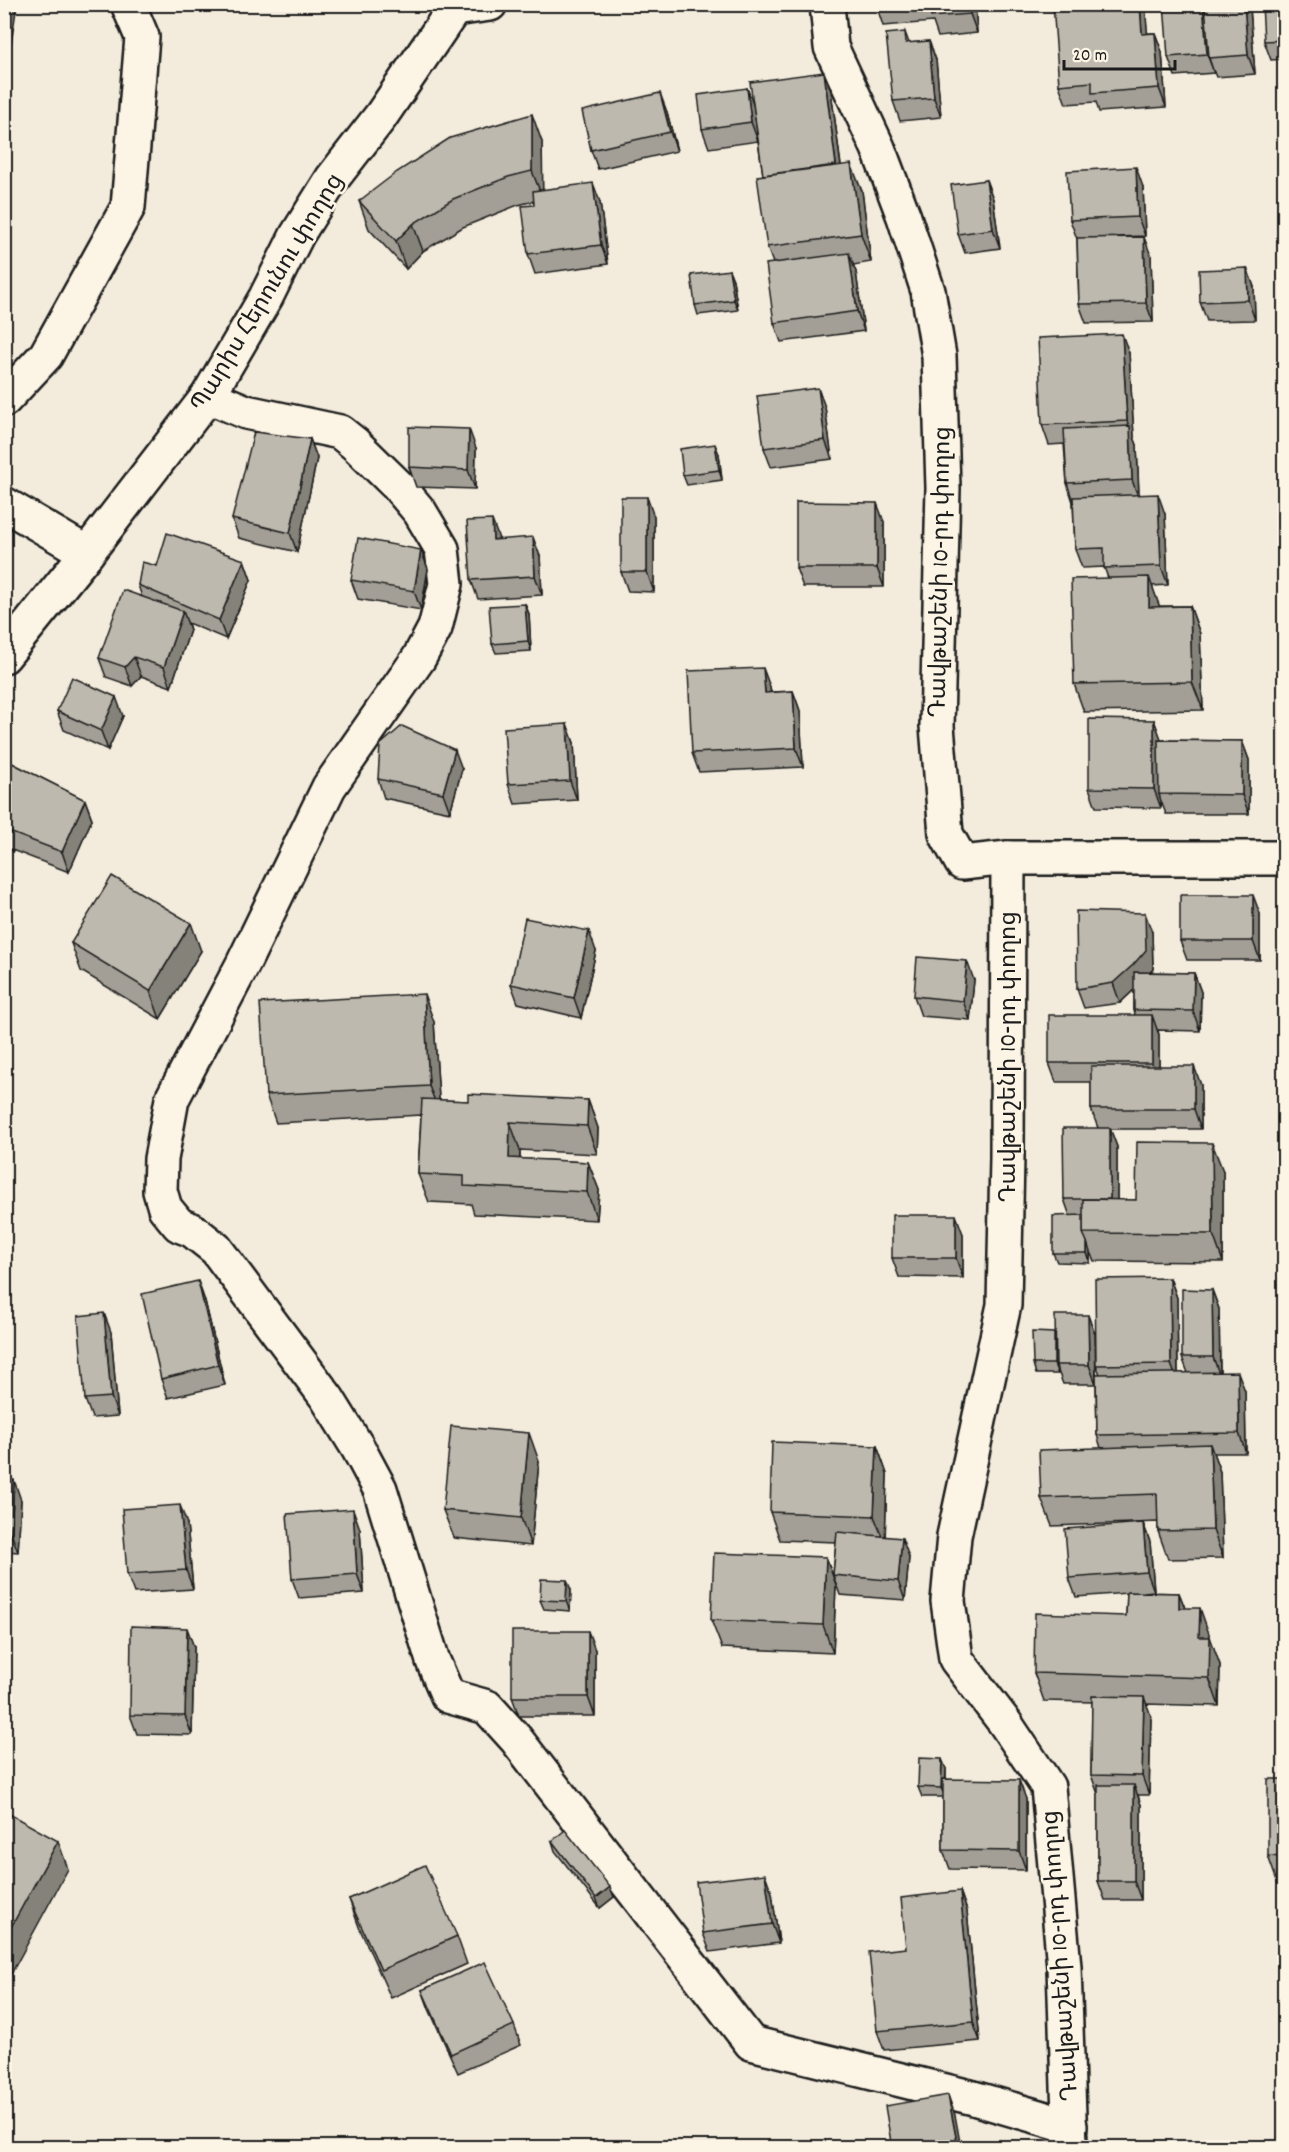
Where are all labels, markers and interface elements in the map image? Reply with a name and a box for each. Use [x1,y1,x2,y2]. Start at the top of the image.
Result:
scale bar [1064,33,1175,71]
text: 20 m [1073,44,1107,69]
street label: Պարիս Հերունու փողոց [184,168,354,419]
street label: Դավթաշենի 10-րդ փողոց [922,426,962,718]
street label: Դավթաշենի 10-րդ փողոց [993,911,1027,1203]
street label: Դավթաշենի 10-րդ փողոց [1035,1809,1089,2102]

